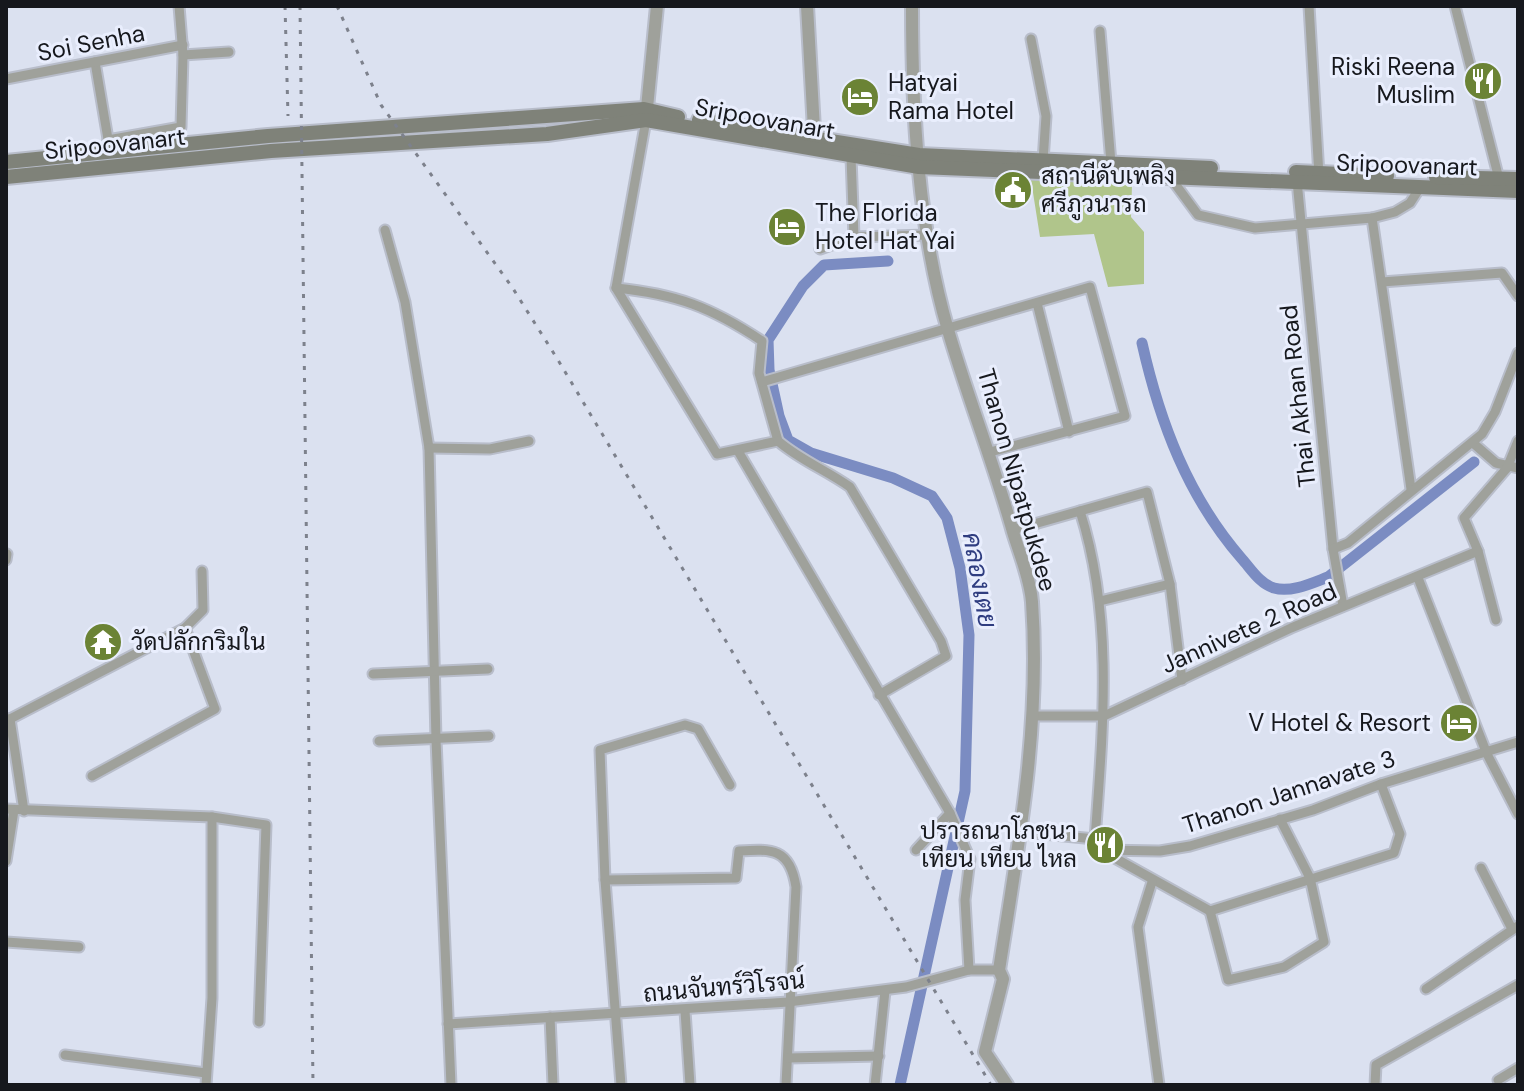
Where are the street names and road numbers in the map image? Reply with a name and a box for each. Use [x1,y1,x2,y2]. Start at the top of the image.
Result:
street label: Soi Senha [35,17,147,68]
street label: Sripoovanart [693,91,838,146]
street label: Sripoovanart [43,121,187,166]
street label: Sripoovanart [1336,147,1478,182]
street label: Thai Akhan Road [1273,303,1323,489]
street label: Thanon Nipatpukdee [971,365,1064,595]
street label: Jannivete 2 Road [1156,575,1341,680]
street label: Thanon Jannavate 3 [1179,743,1399,841]
street label: ถนนจันทร์วิโรจน์ [642,964,806,1009]

